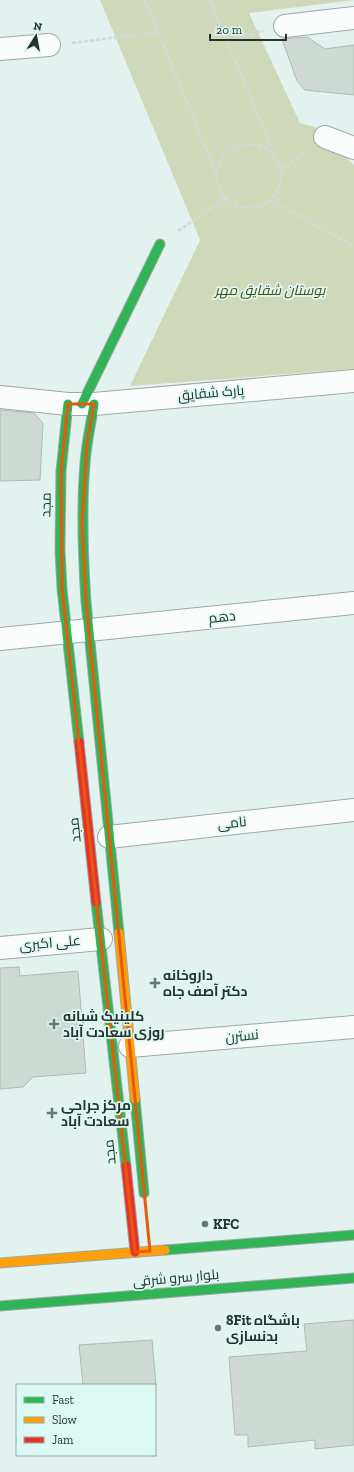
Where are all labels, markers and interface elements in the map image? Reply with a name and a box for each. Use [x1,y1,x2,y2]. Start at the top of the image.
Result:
north arrow [16,16,56,56]
scale bar [210,16,286,42]
text: N [32,19,44,34]
text: 20 m [216,23,243,37]
park label: بوستان شقایق مهر [213,282,326,299]
street label: پارک شقایق [177,382,245,405]
street label: مجد [37,492,55,518]
street label: دهم [208,607,236,628]
street label: نامی [217,813,247,833]
street label: مجد [65,817,85,843]
street label: علی اکبری [19,932,81,954]
place label: داروخانه دکتر آصف جاه [163,967,248,1000]
marker: داروخانه دکتر آصف جاه [150,978,160,988]
place label: کلینیک شبانه روزی سعادت آباد [63,1008,165,1041]
marker: کلینیک شبانه روزی سعادت آباد [48,1018,60,1030]
street label: نسترن [225,1026,259,1046]
place label: مرکز جراحی سعادت آباد [61,1097,131,1130]
marker: مرکز جراحی سعادت آباد [46,1107,58,1119]
street label: مجد [100,1139,120,1165]
place label: KFC [213,1216,239,1233]
marker: KFC [200,1219,210,1229]
street label: بلوار سرو شرقی [132,1266,220,1290]
place label: 8Fit باشگاه بدنسازی [226,1312,300,1345]
marker: 8Fit باشگاه بدنسازی [213,1323,223,1333]
legend [16,1384,156,1456]
text: Fast [52,1393,75,1407]
text: Slow [52,1413,78,1427]
text: Jam [52,1433,74,1447]

